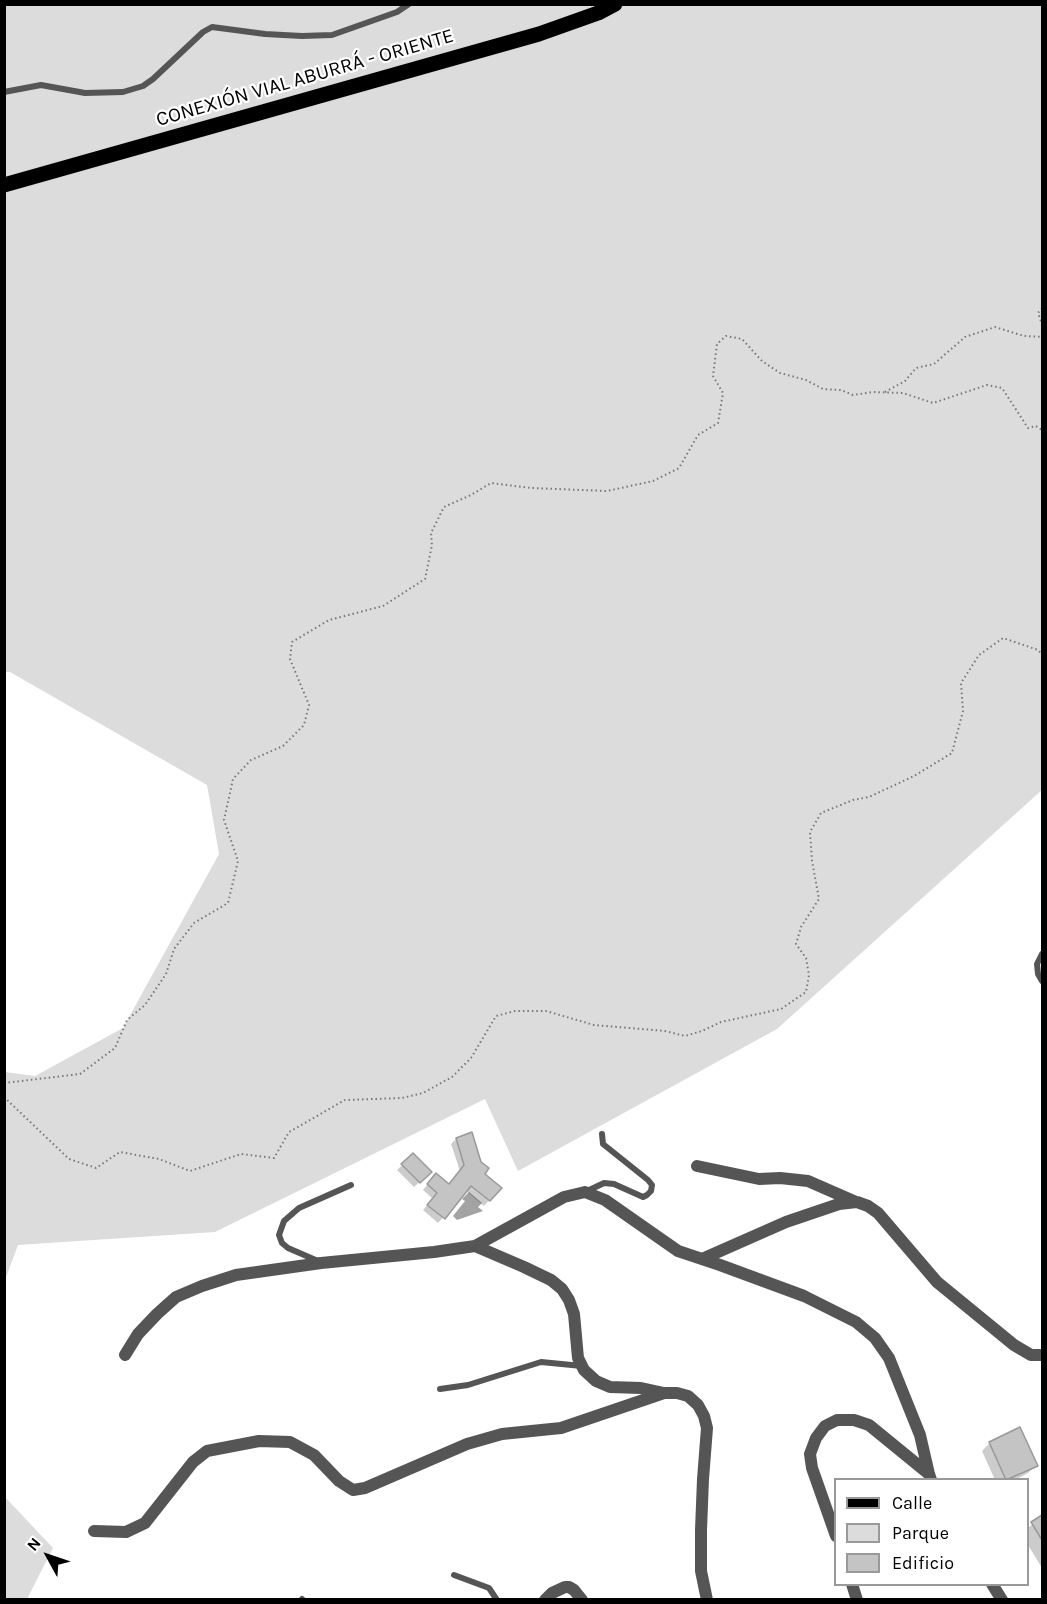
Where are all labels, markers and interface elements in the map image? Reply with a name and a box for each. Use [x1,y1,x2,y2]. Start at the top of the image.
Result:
street label: CONEXIÓN VIAL ABURRÁ - ORIENTE [153,24,457,132]
legend [834,1478,1029,1586]
text: Calle [892,1492,932,1514]
text: Parque [892,1522,949,1544]
north arrow [18,1526,78,1586]
text: N [23,1534,45,1555]
text: Edificio [892,1552,954,1574]

